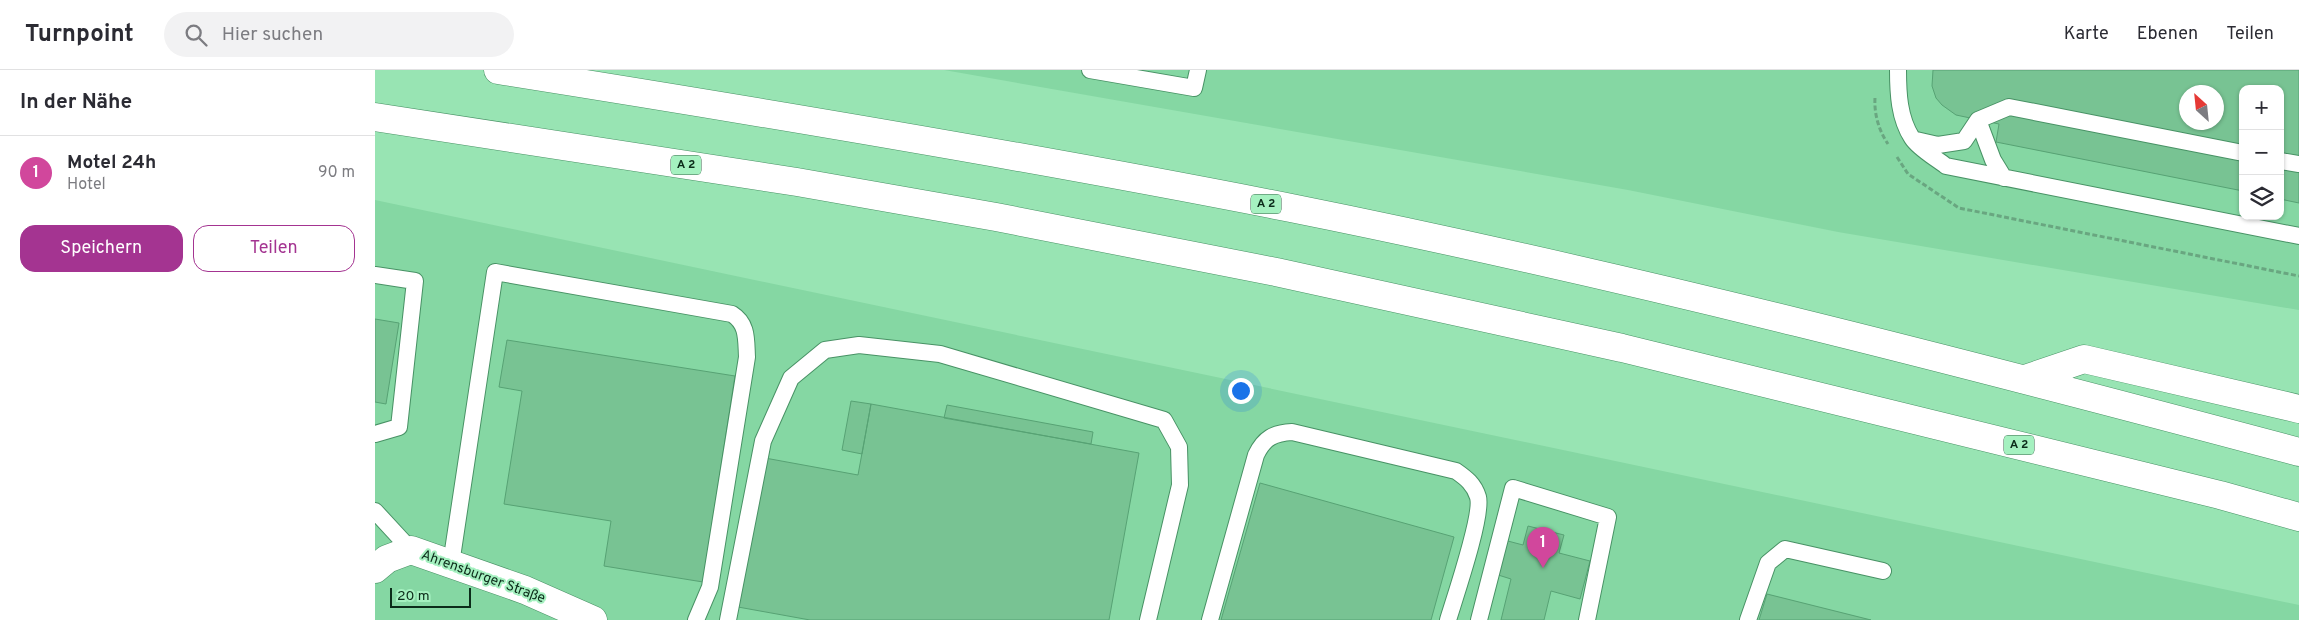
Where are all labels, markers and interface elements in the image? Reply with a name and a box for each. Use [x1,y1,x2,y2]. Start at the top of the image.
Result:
search box [164,12,514,57]
text: Turnpoint [25,20,134,50]
icon: search [182,21,210,49]
text: Hier suchen [222,23,323,47]
text: Karte [2064,23,2109,46]
text: Ebenen [2137,23,2198,46]
text: Teilen [2226,23,2274,46]
north arrow [2179,85,2224,130]
map controls [2239,85,2284,220]
button: + [2239,85,2284,130]
text: In der Nähe [20,89,132,116]
button: − [2239,130,2284,175]
text: Motel 24h [67,151,156,175]
road number: A 2 [671,156,701,174]
text: 1 [33,163,39,183]
text: 90 m [318,163,355,183]
text: Hotel [67,175,106,195]
button: layers [2239,175,2284,220]
road number: A 2 [1251,195,1281,214]
button: Speichern [20,225,183,272]
button: Teilen [193,225,355,272]
your location [1228,378,1254,404]
road number: A 2 [2004,436,2034,454]
pin: 1 [1527,527,1559,568]
street label: Ahrensburger Straße [419,547,547,607]
scale bar [390,585,471,608]
text: 20 m [397,588,430,605]

